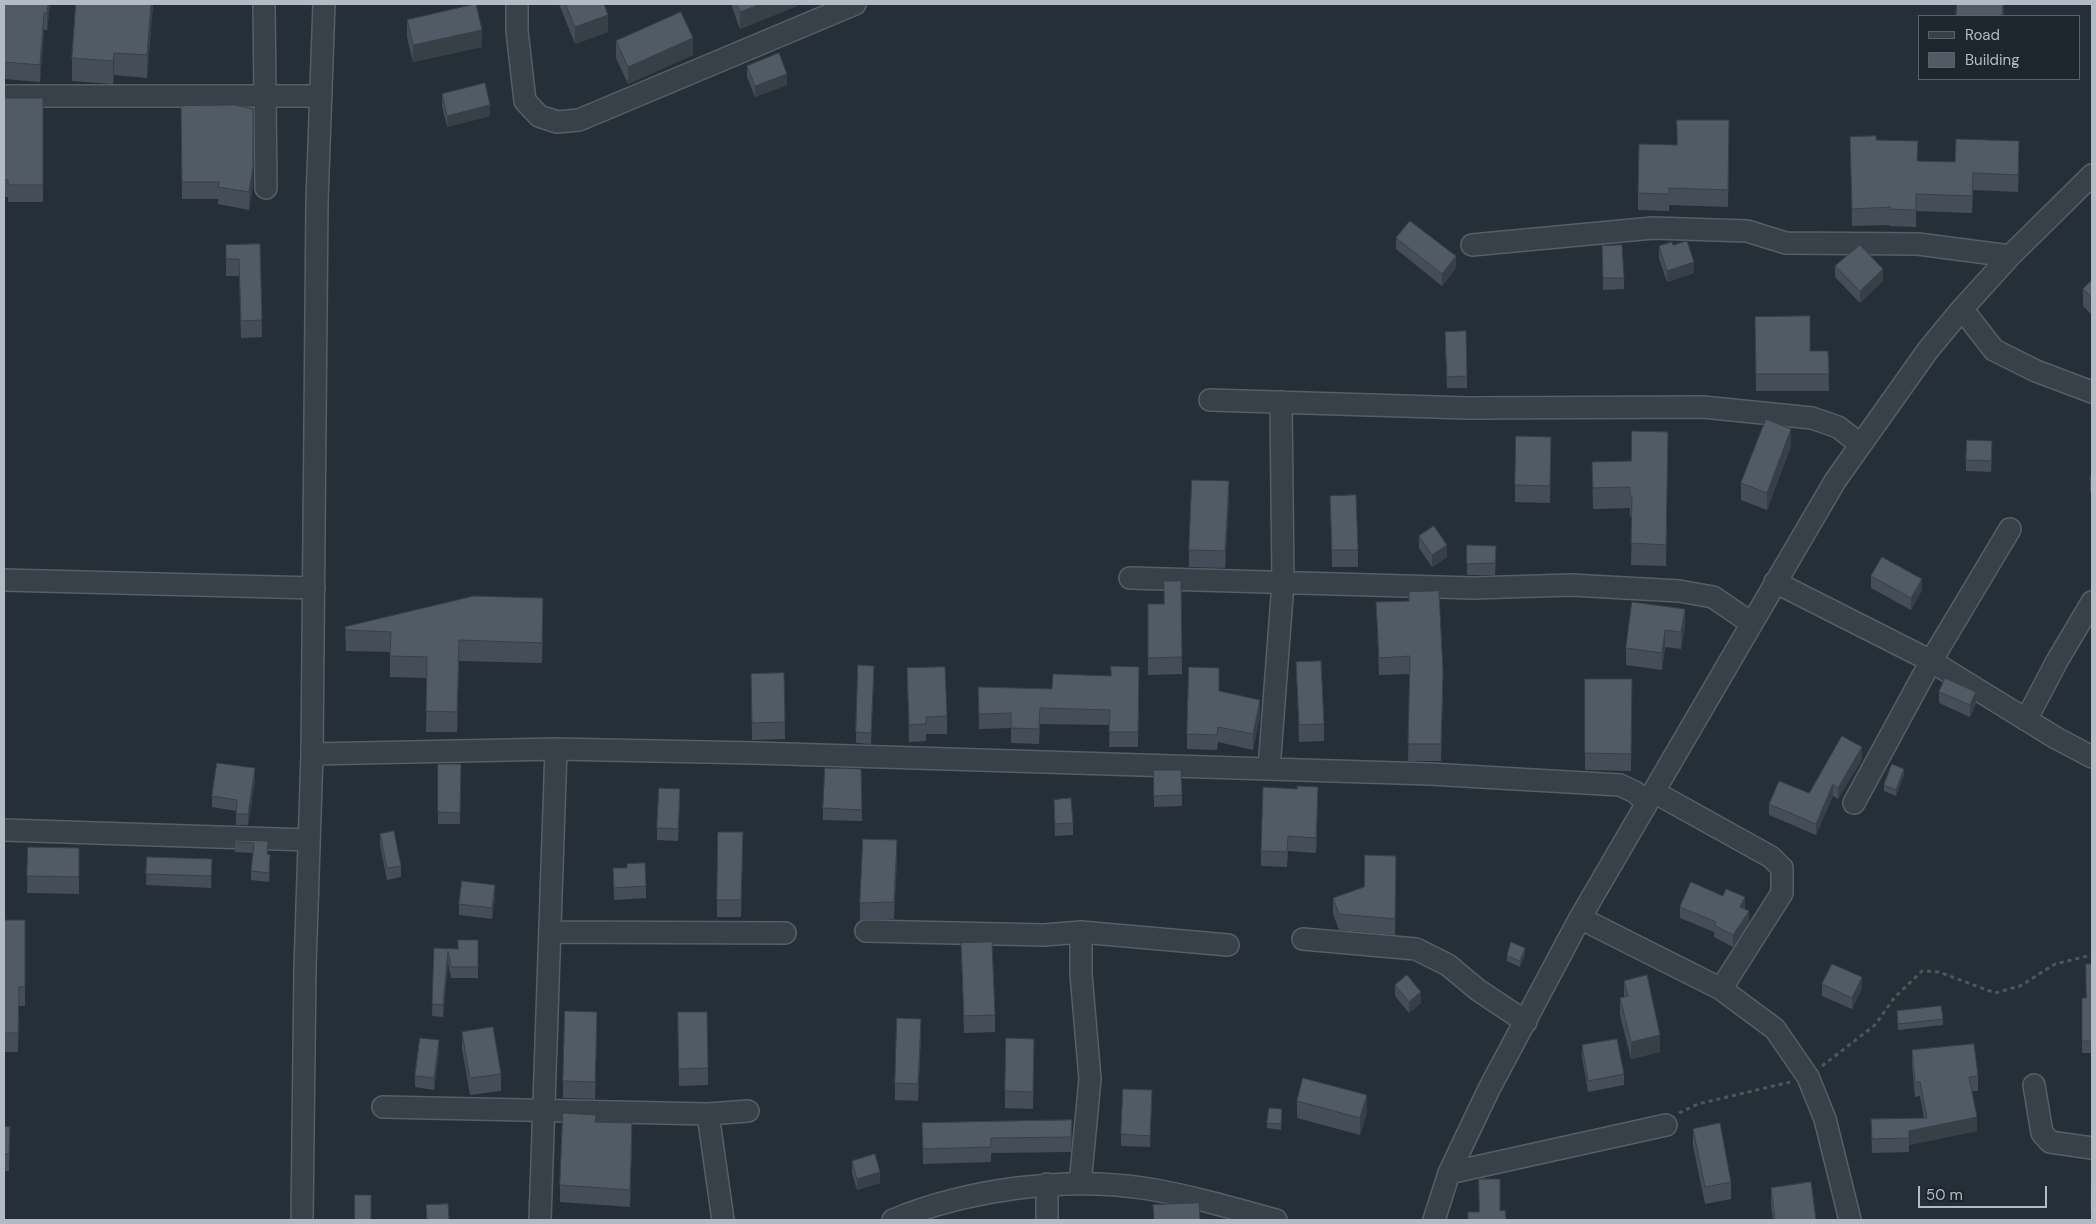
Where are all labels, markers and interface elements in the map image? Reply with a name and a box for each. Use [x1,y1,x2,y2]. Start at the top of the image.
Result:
legend [1918,15,2081,80]
text: Road [1965,25,2000,45]
text: Building [1965,50,2020,70]
scale bar [1921,1176,2050,1208]
text: 50 m [1926,1185,1963,1205]

